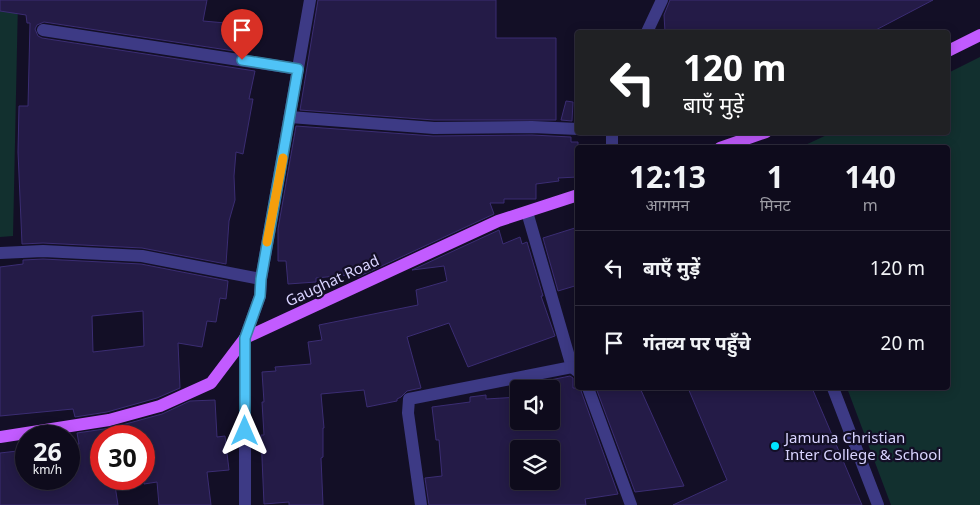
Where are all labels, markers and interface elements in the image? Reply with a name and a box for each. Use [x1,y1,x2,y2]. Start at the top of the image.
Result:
pin [221,9,263,60]
icon: arrive [228,16,256,44]
text: 120 m [683,44,786,91]
icon: left [600,50,665,115]
text: बाएँ मुड़ें [683,89,744,119]
text: 12:13 [629,156,706,197]
text: 1 [767,156,784,197]
text: 140 [845,156,896,197]
text: आगमन [646,194,689,216]
text: मिनट [760,194,791,216]
text: m [863,194,878,216]
street label: Gaughat Road [282,250,382,310]
icon: left [600,254,628,282]
text: बाएँ मुड़ें [643,255,700,281]
text: 120 m [870,255,925,281]
icon: arrive [600,329,628,357]
text: गंतव्य पर पहुँचे [643,330,751,356]
text: 20 m [881,330,925,356]
map controls [510,380,560,490]
button: sound [510,380,560,430]
position arrow [218,404,270,456]
speed limit sign: 30 [90,425,155,490]
place label: Jamuna Christian Inter College & School [783,427,941,464]
text: 26 [33,434,62,468]
button: layers [510,440,560,490]
marker: Jamuna Christian Inter College & School [769,440,781,452]
text: km/h [33,461,62,478]

